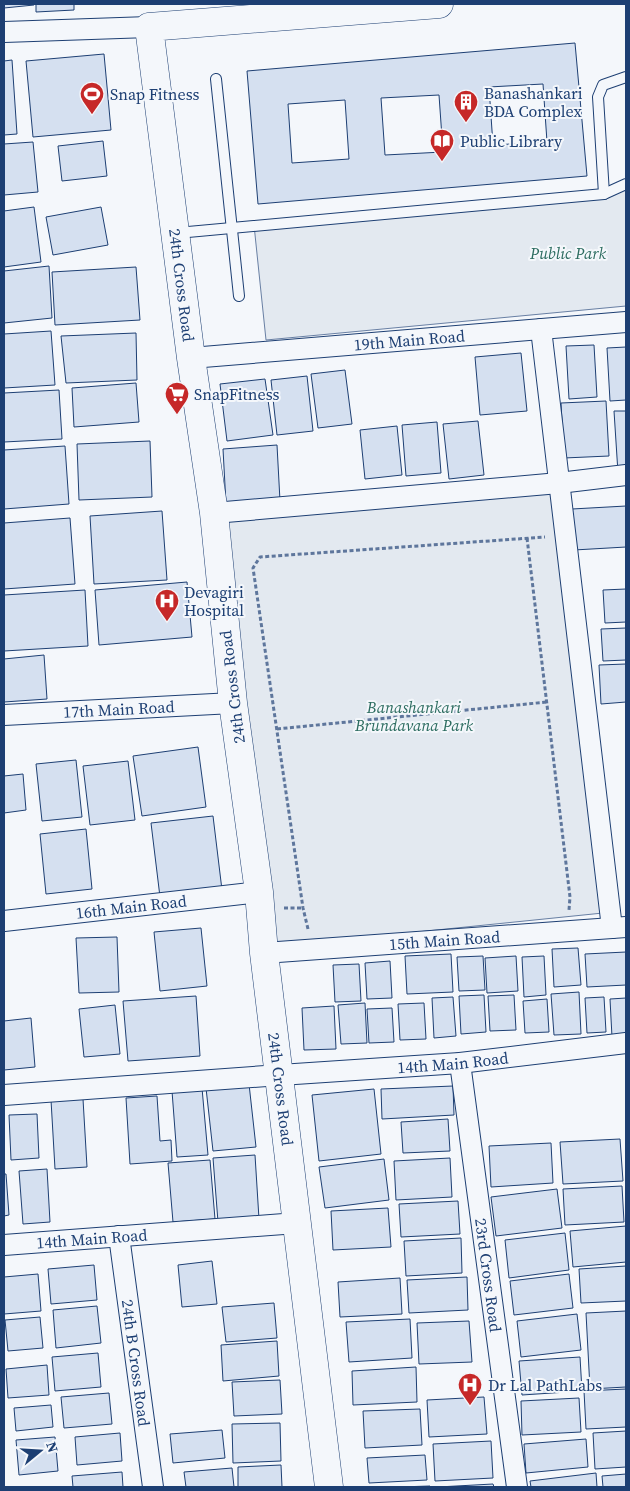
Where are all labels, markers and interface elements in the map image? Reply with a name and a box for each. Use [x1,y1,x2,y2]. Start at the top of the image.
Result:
sports icon: Snap Fitness [79,81,105,115]
place label: Banashankari BDA Complex [484,82,583,122]
place label: Snap Fitness [110,83,200,105]
building icon: Banashankari BDA Complex [453,89,479,123]
library icon: Public Library [429,128,455,162]
place label: Public Library [460,130,563,152]
street label: 24th Cross Road [164,227,200,343]
park label: Public Park [529,242,606,264]
street label: 19th Main Road [353,324,466,355]
supermarket icon: SnapFitness [164,381,190,415]
place label: SnapFitness [194,383,280,405]
place label: Devagiri Hospital [184,581,244,621]
hospital icon: Devagiri Hospital [154,588,180,622]
street label: 24th Cross Road [214,629,250,745]
street label: 17th Main Road [63,695,175,723]
park label: Banashankari Brundavana Park [354,696,474,736]
street label: 16th Main Road [75,889,188,924]
street label: 15th Main Road [388,925,501,955]
street label: 24th Cross Road [263,1031,299,1147]
street label: 14th Main Road [397,1046,510,1078]
street label: 23rd Cross Road [470,1217,507,1333]
street label: 14th Main Road [35,1223,148,1254]
street label: 24th B Cross Road [117,1298,156,1428]
hospital icon: Dr Lal PathLabs [457,1372,483,1406]
place label: Dr Lal PathLabs [488,1374,602,1396]
north arrow [15,1426,65,1476]
text: N [41,1439,63,1455]

